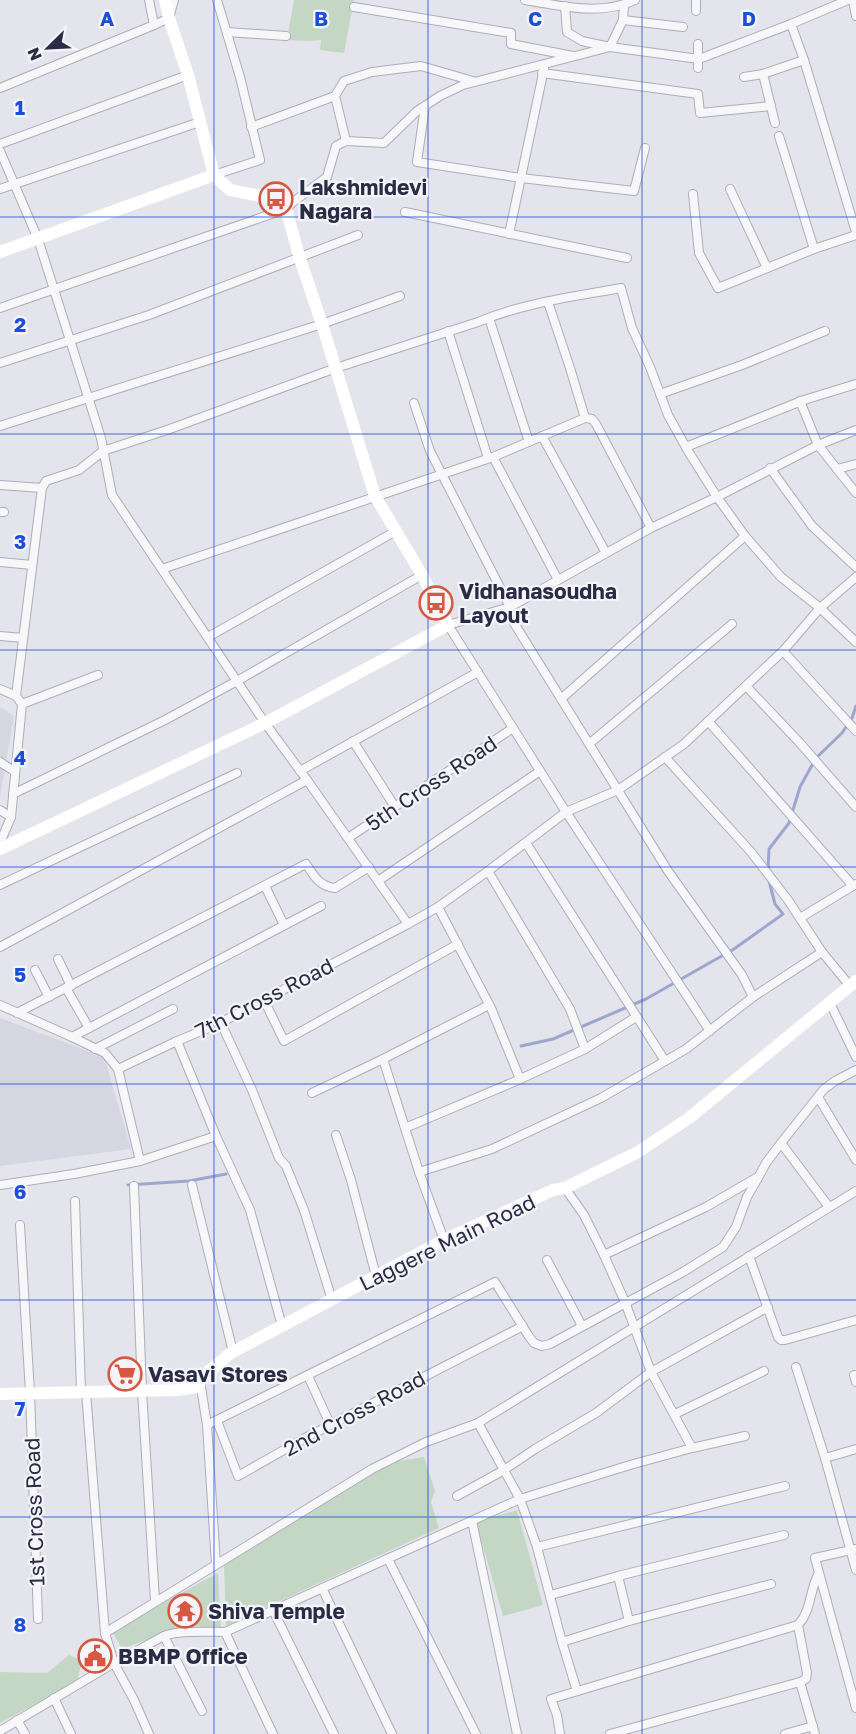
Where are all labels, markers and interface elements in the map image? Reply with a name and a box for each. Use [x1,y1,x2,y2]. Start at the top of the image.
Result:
text: A [100,6,114,30]
text: B [314,6,328,30]
text: C [528,6,542,30]
text: D [742,6,756,30]
north arrow [18,18,78,78]
text: N [23,44,46,64]
text: 1 [15,95,25,119]
place label: Lakshmidevi Nagara [299,174,427,224]
bus stop icon: Lakshmidevi Nagara [258,181,294,217]
text: 2 [14,312,26,336]
text: 3 [14,529,26,553]
place label: Vidhanasoudha Layout [459,578,617,628]
bus stop icon: Vidhanasoudha Layout [418,585,454,621]
street label: 5th Cross Road [360,730,502,836]
text: 4 [14,745,26,769]
street label: 7th Cross Road [191,952,337,1044]
text: 5 [14,962,26,986]
text: 6 [14,1179,26,1203]
street label: Laggere Main Road [355,1188,539,1296]
supermarket icon: Vasavi Stores [107,1356,143,1392]
place label: Vasavi Stores [148,1361,288,1387]
street label: 2nd Cross Road [279,1365,429,1461]
text: 7 [15,1396,26,1420]
street label: 1st Cross Road [18,1437,50,1587]
temple icon: Shiva Temple [167,1593,203,1629]
place label: Shiva Temple [208,1598,345,1624]
text: 8 [14,1612,26,1636]
public building icon: BBMP Office [77,1638,113,1674]
place label: BBMP Office [118,1643,248,1669]

